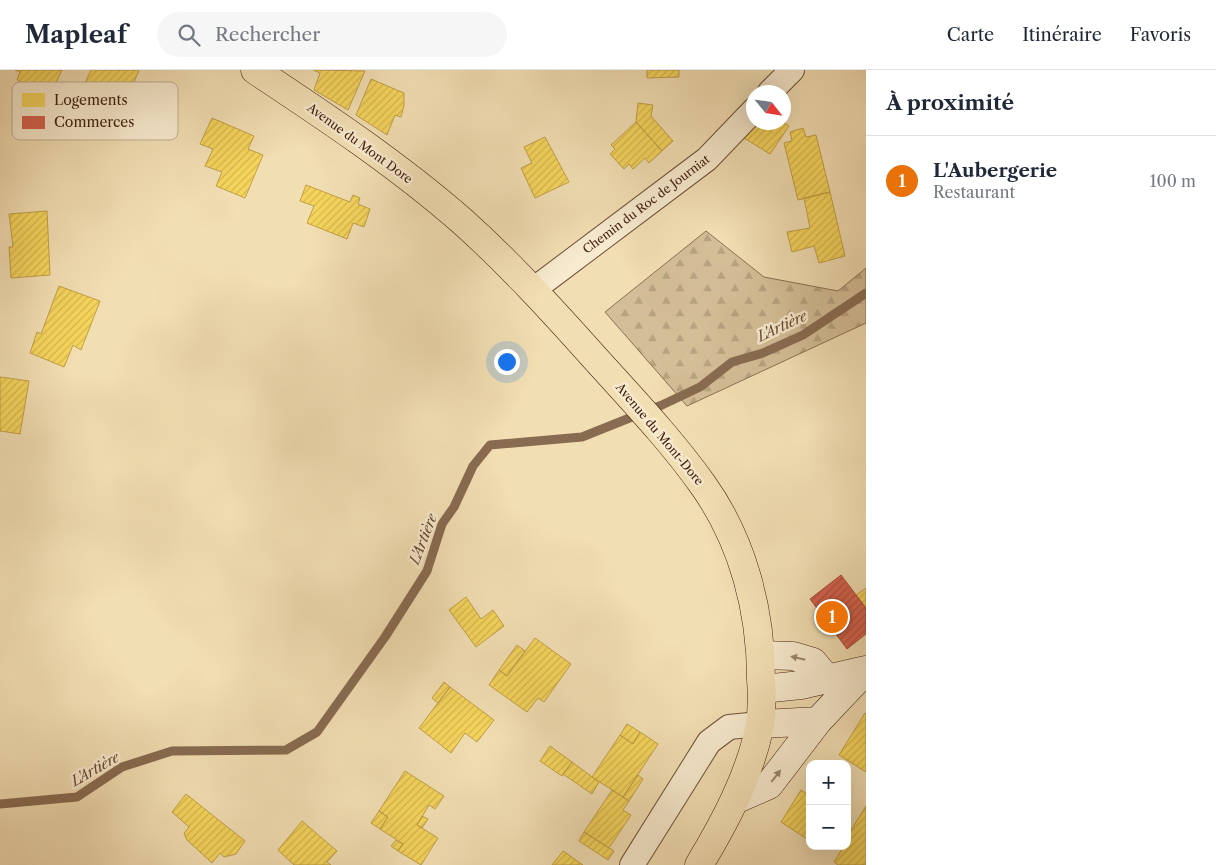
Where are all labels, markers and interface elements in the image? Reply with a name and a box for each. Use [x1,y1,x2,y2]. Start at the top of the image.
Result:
search box [157,12,507,57]
text: Mapleaf [25,20,127,49]
icon: search [175,21,203,49]
text: Rechercher [215,23,320,46]
text: Carte [947,24,994,46]
text: Itinéraire [1022,24,1102,46]
text: Favoris [1130,24,1191,46]
legend [12,82,178,140]
north arrow [746,85,791,130]
text: À proximité [886,90,1014,115]
text: Logements [54,91,128,109]
street label: Avenue du Mont Dore [304,99,416,186]
text: Commerces [54,113,134,131]
street label: Chemin du Roc de Journiat [579,151,713,257]
text: L'Aubergerie [933,159,1057,182]
text: 1 [898,171,906,191]
text: 100 m [1150,171,1196,191]
text: Restaurant [933,182,1015,202]
water label: L'Artière [753,306,811,346]
your location [494,349,520,375]
street label: Avenue du Mont-Dore [612,379,707,488]
water label: L'Artière [405,510,441,568]
pin: 1 [816,598,848,636]
one-way arrow [791,654,806,662]
water label: L'Artière [67,747,123,790]
map controls [806,760,851,850]
button: + [806,760,851,805]
one-way arrow [771,769,781,783]
button: − [806,805,851,850]

